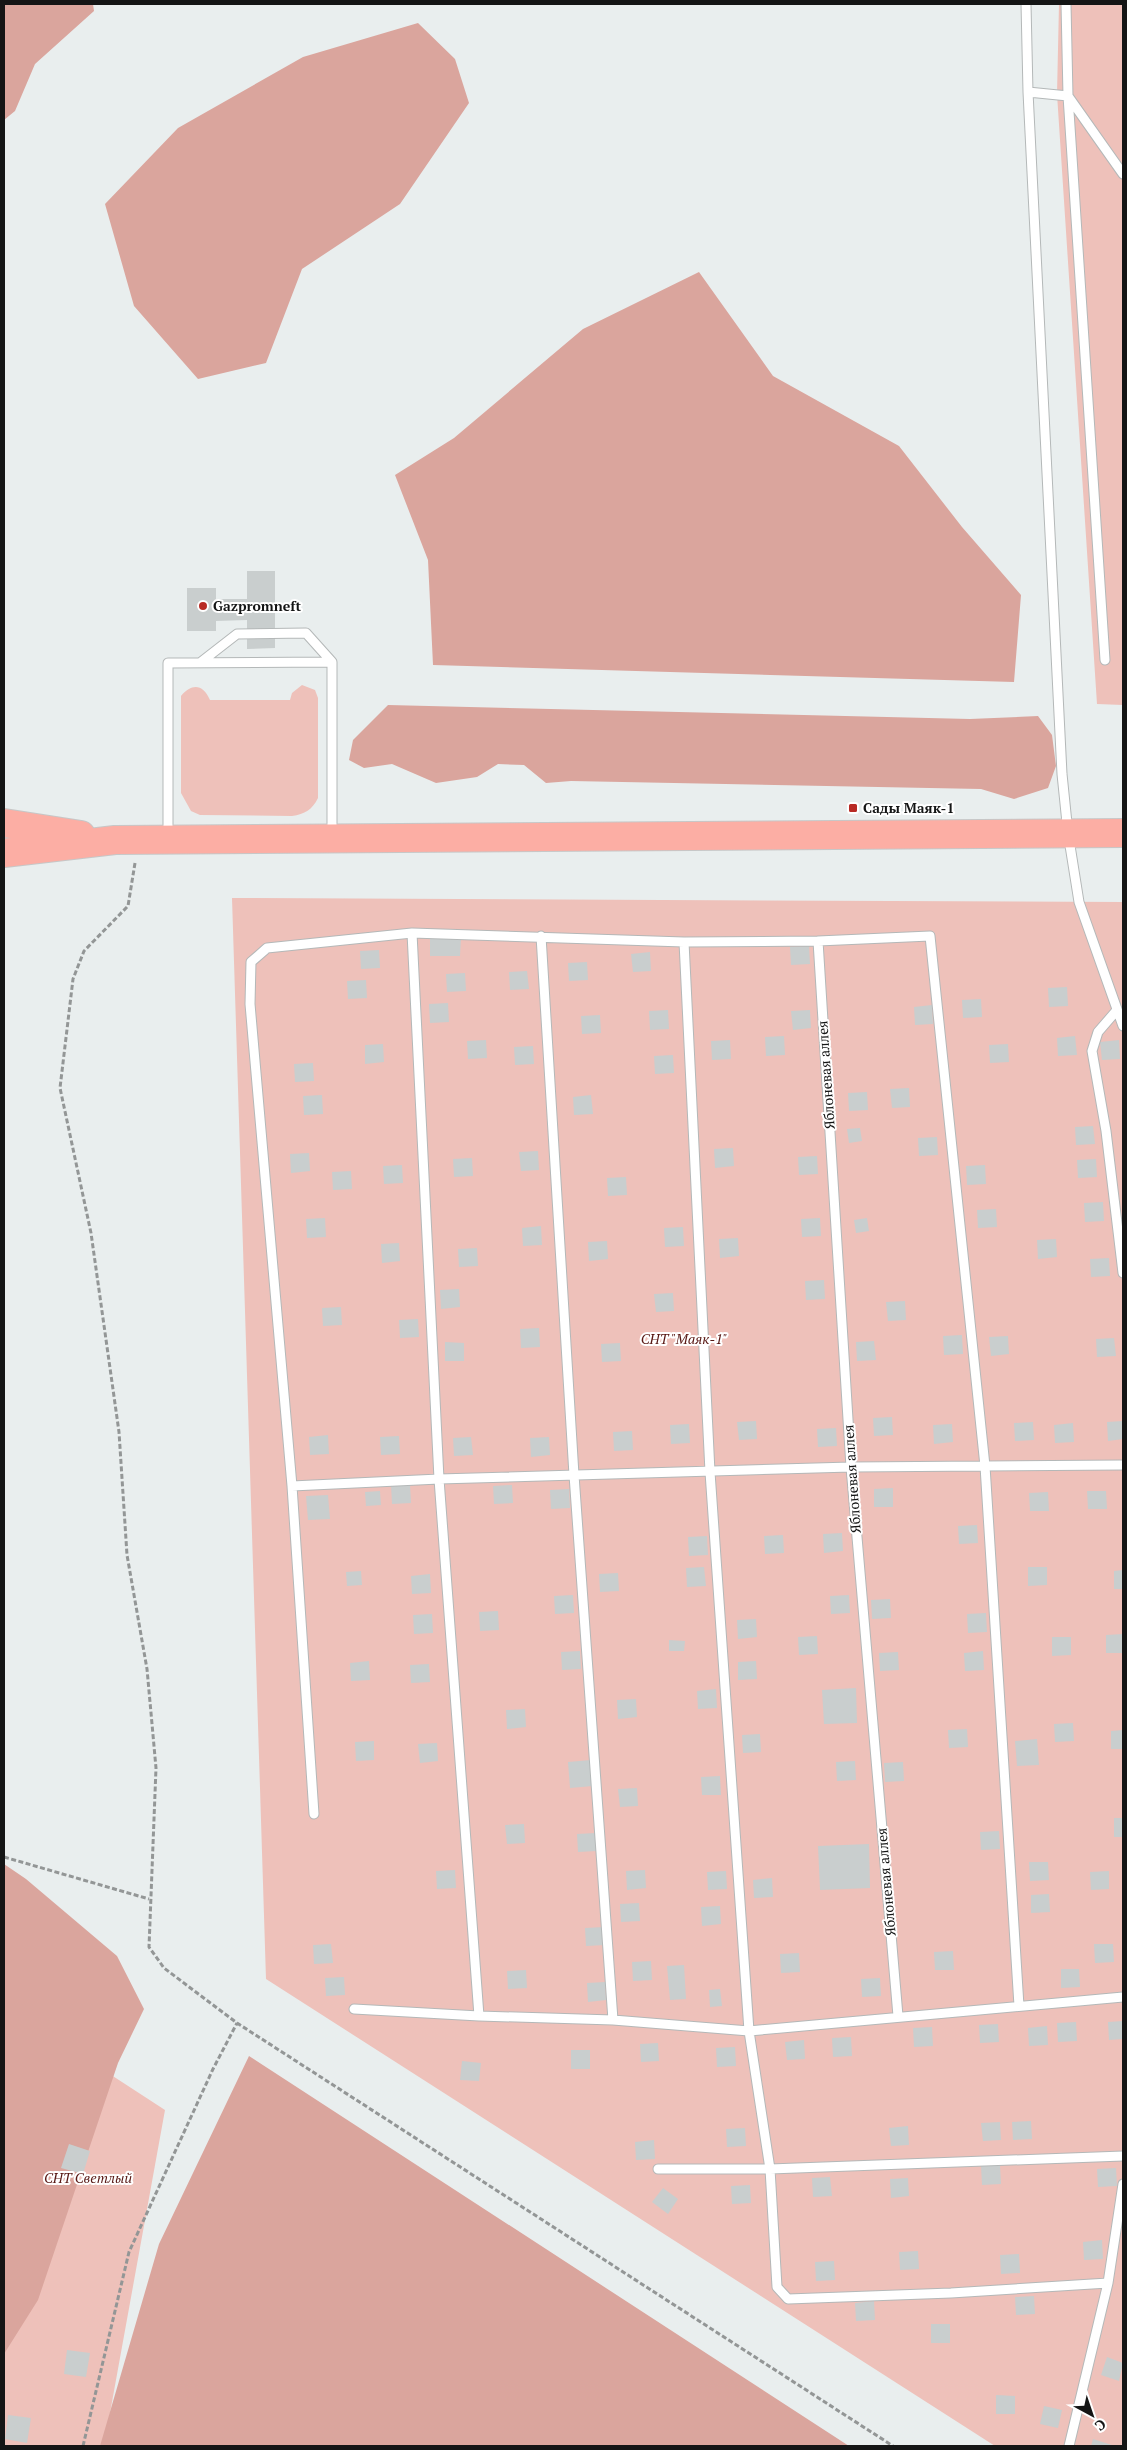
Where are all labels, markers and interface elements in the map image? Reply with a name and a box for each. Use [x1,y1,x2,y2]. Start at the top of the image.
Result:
place label: Gazpromneft [213,596,301,615]
marker: Gazpromneft [197,600,209,612]
place label: Сады Маяк-1 [863,798,954,817]
marker: Сады Маяк-1 [847,802,859,814]
street label: Яблоневая аллея [812,1020,839,1130]
park label: СНТ "Маяк-1" [641,1329,727,1348]
street label: Яблоневая аллея [838,1424,865,1534]
street label: Яблоневая аллея [871,1827,900,1937]
park label: СНТ Светлый [44,2168,132,2187]
north arrow [1067,2390,1117,2440]
text: С [1091,2415,1110,2436]

